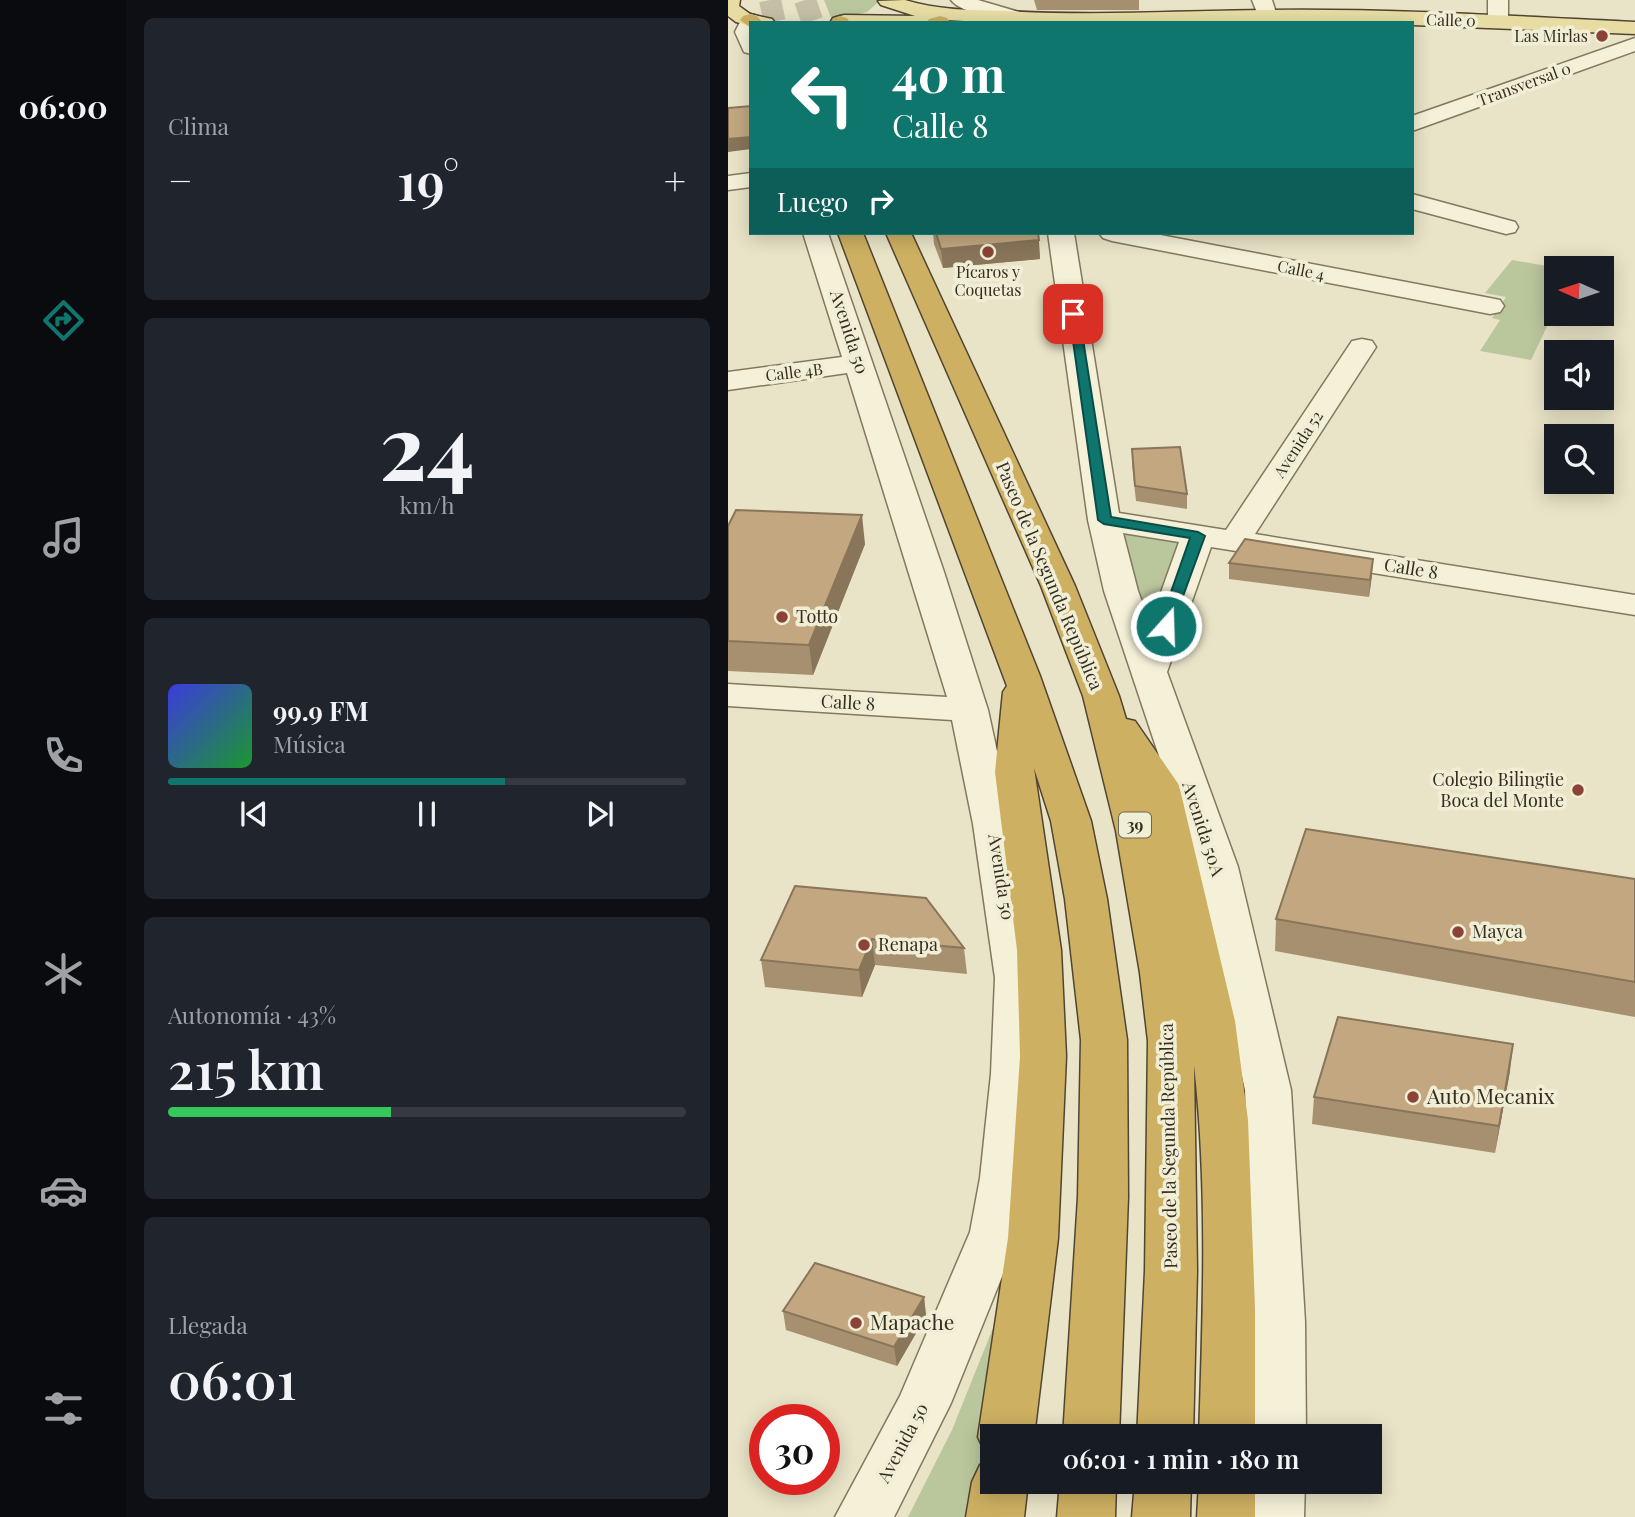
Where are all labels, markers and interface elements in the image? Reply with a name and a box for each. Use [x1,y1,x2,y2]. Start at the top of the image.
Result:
street label: Calle 0 [1426,9,1476,30]
place label: Las Mirlas [1514,25,1588,46]
marker: Las Mirlas [1594,28,1610,44]
text: 40 m [892,40,1005,105]
icon: left [777,49,868,140]
street label: Transversal 0 [1474,57,1573,110]
text: 06:00 [18,84,108,127]
text: Calle 8 [892,103,989,146]
text: Clima [168,110,229,141]
text: 19° [397,145,459,214]
text: − [168,154,193,205]
text: + [664,154,686,205]
icon: right [862,182,900,220]
text: Luego [777,184,848,219]
marker: Pícaros y Coquetas [980,244,996,260]
street label: Calle 4 [1276,255,1327,284]
north arrow [1544,256,1614,326]
map controls [1544,256,1614,494]
place label: Pícaros y Coquetas [955,261,1021,300]
pin [1043,284,1103,344]
street label: Avenida 50 [825,286,875,377]
icon: arrive [1054,295,1092,333]
icon: directions [39,296,88,345]
button: sound [1544,340,1614,410]
street label: Calle 4B [764,358,824,385]
text: 24 [379,383,475,504]
street label: Avenida 52 [1268,406,1327,482]
button: search [1544,424,1614,494]
street label: Paseo de la Segunda República [991,458,1109,693]
text: km/h [399,489,455,520]
icon: music [39,513,88,562]
street label: Calle 8 [1382,552,1440,584]
position arrow [1129,589,1203,663]
place label: Totto [796,604,838,628]
marker: Totto [774,609,790,625]
street label: Calle 8 [820,689,876,715]
text: 99.9 FM [273,693,369,728]
text: Música [273,728,346,759]
icon: phone [39,731,88,780]
place label: Colegio Bilingüe Boca del Monte [1432,767,1564,812]
street label: Avenida 50A [1177,777,1231,880]
marker: Colegio Bilingüe Boca del Monte [1570,782,1586,798]
icon: previous [235,795,273,833]
icon: pause [408,795,446,833]
icon: next [581,795,619,833]
road number: 39 [1119,812,1151,838]
street label: Avenida 50 [983,831,1021,922]
place label: Mayca [1472,919,1523,943]
marker: Mayca [1450,924,1466,940]
place label: Renapa [878,932,938,956]
marker: Renapa [856,937,872,953]
icon: climate [39,949,88,998]
text: Autonomía · 43% [168,999,336,1030]
street label: Paseo de la Segunda República [1154,1023,1182,1269]
text: 215 km [168,1034,324,1103]
place label: Auto Mecanix [1426,1081,1555,1109]
marker: Auto Mecanix [1405,1089,1421,1105]
icon: car [39,1166,88,1215]
place label: Mapache [870,1307,954,1335]
text: Llegada [168,1309,248,1340]
marker: Mapache [848,1315,864,1331]
text: 06:01 [168,1344,296,1413]
icon: filters [39,1384,88,1433]
street label: Avenida 50 [871,1398,933,1487]
speed limit sign: 30 [749,1404,840,1495]
text: 06:01 · 1 min · 180 m [1063,1441,1299,1476]

